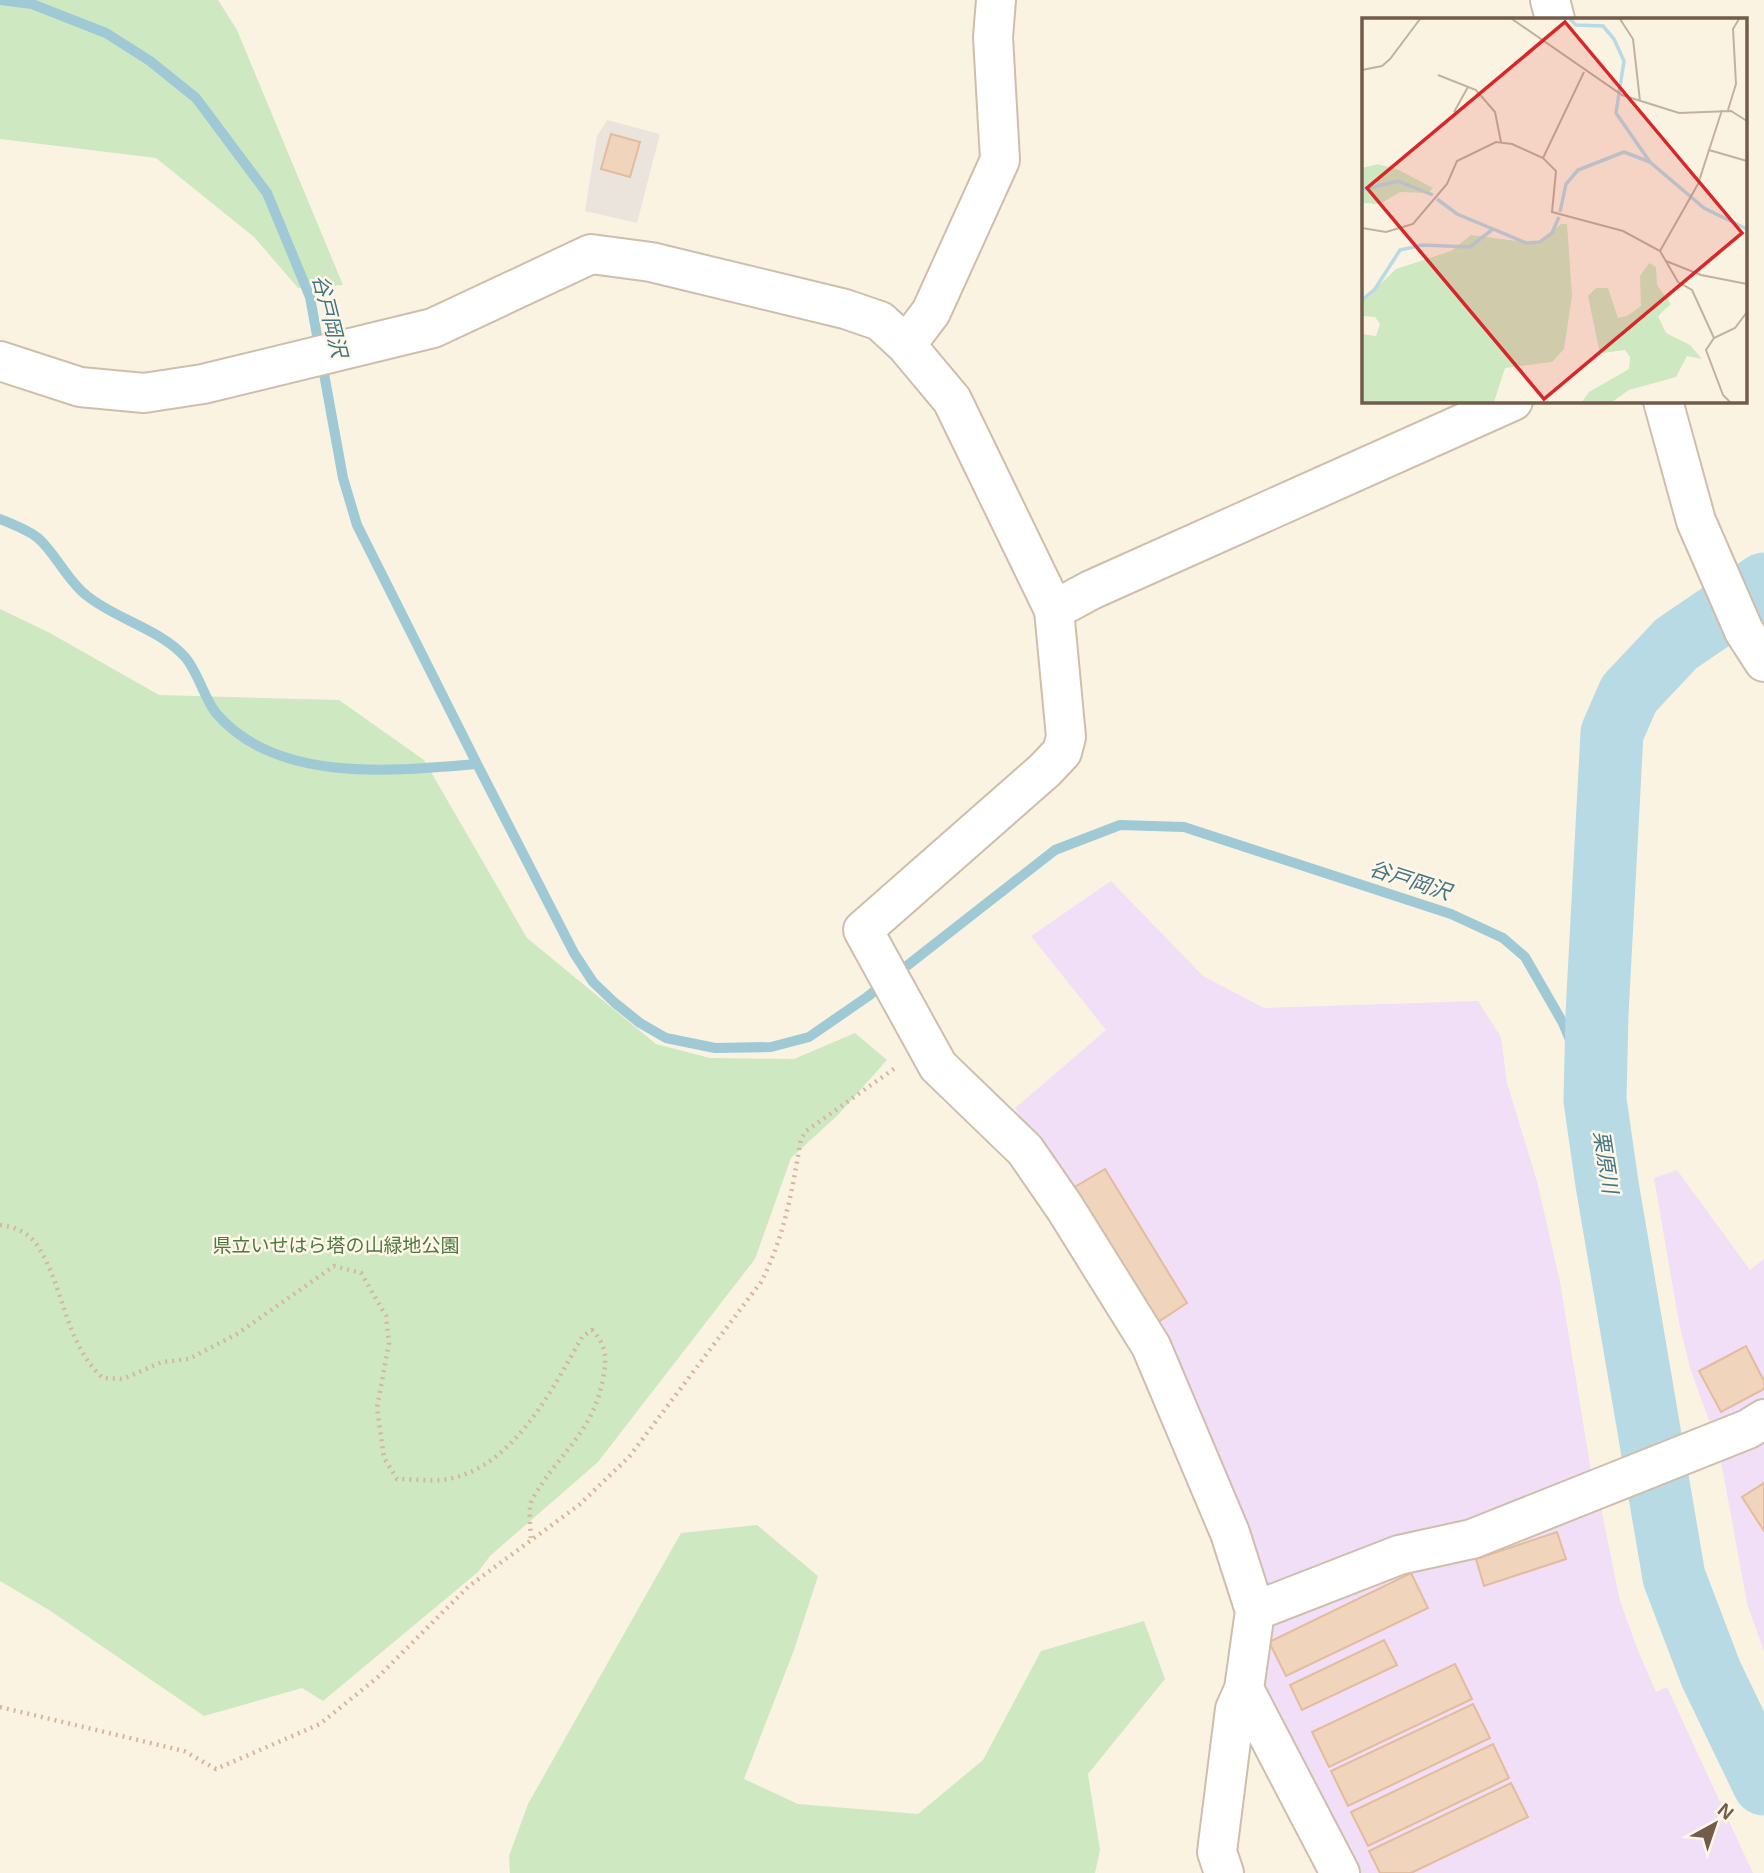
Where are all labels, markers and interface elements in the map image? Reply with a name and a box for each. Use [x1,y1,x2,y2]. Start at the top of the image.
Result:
inset map [1362,18,1746,402]
water label: 谷戸岡沢 [309,272,352,362]
water label: 谷戸岡沢 [1367,856,1456,905]
water label: 栗原川 [1590,1129,1623,1197]
park label: 県立いせはら塔の山緑地公園 [212,1235,460,1256]
north arrow [1680,1789,1750,1859]
text: N [1714,1799,1738,1824]

